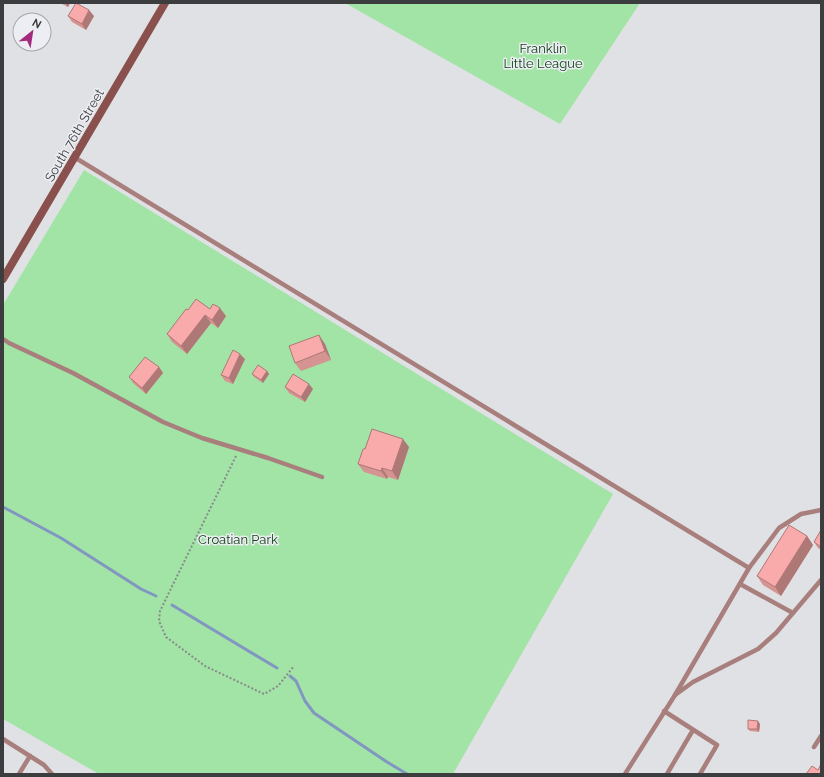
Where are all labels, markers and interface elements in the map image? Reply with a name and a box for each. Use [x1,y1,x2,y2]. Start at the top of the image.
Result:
north arrow [12,12,52,52]
text: N [30,16,44,32]
park label: Franklin Little League [503,41,583,71]
street label: South 76th Street [42,86,107,184]
park label: Croatian Park [198,532,278,547]

